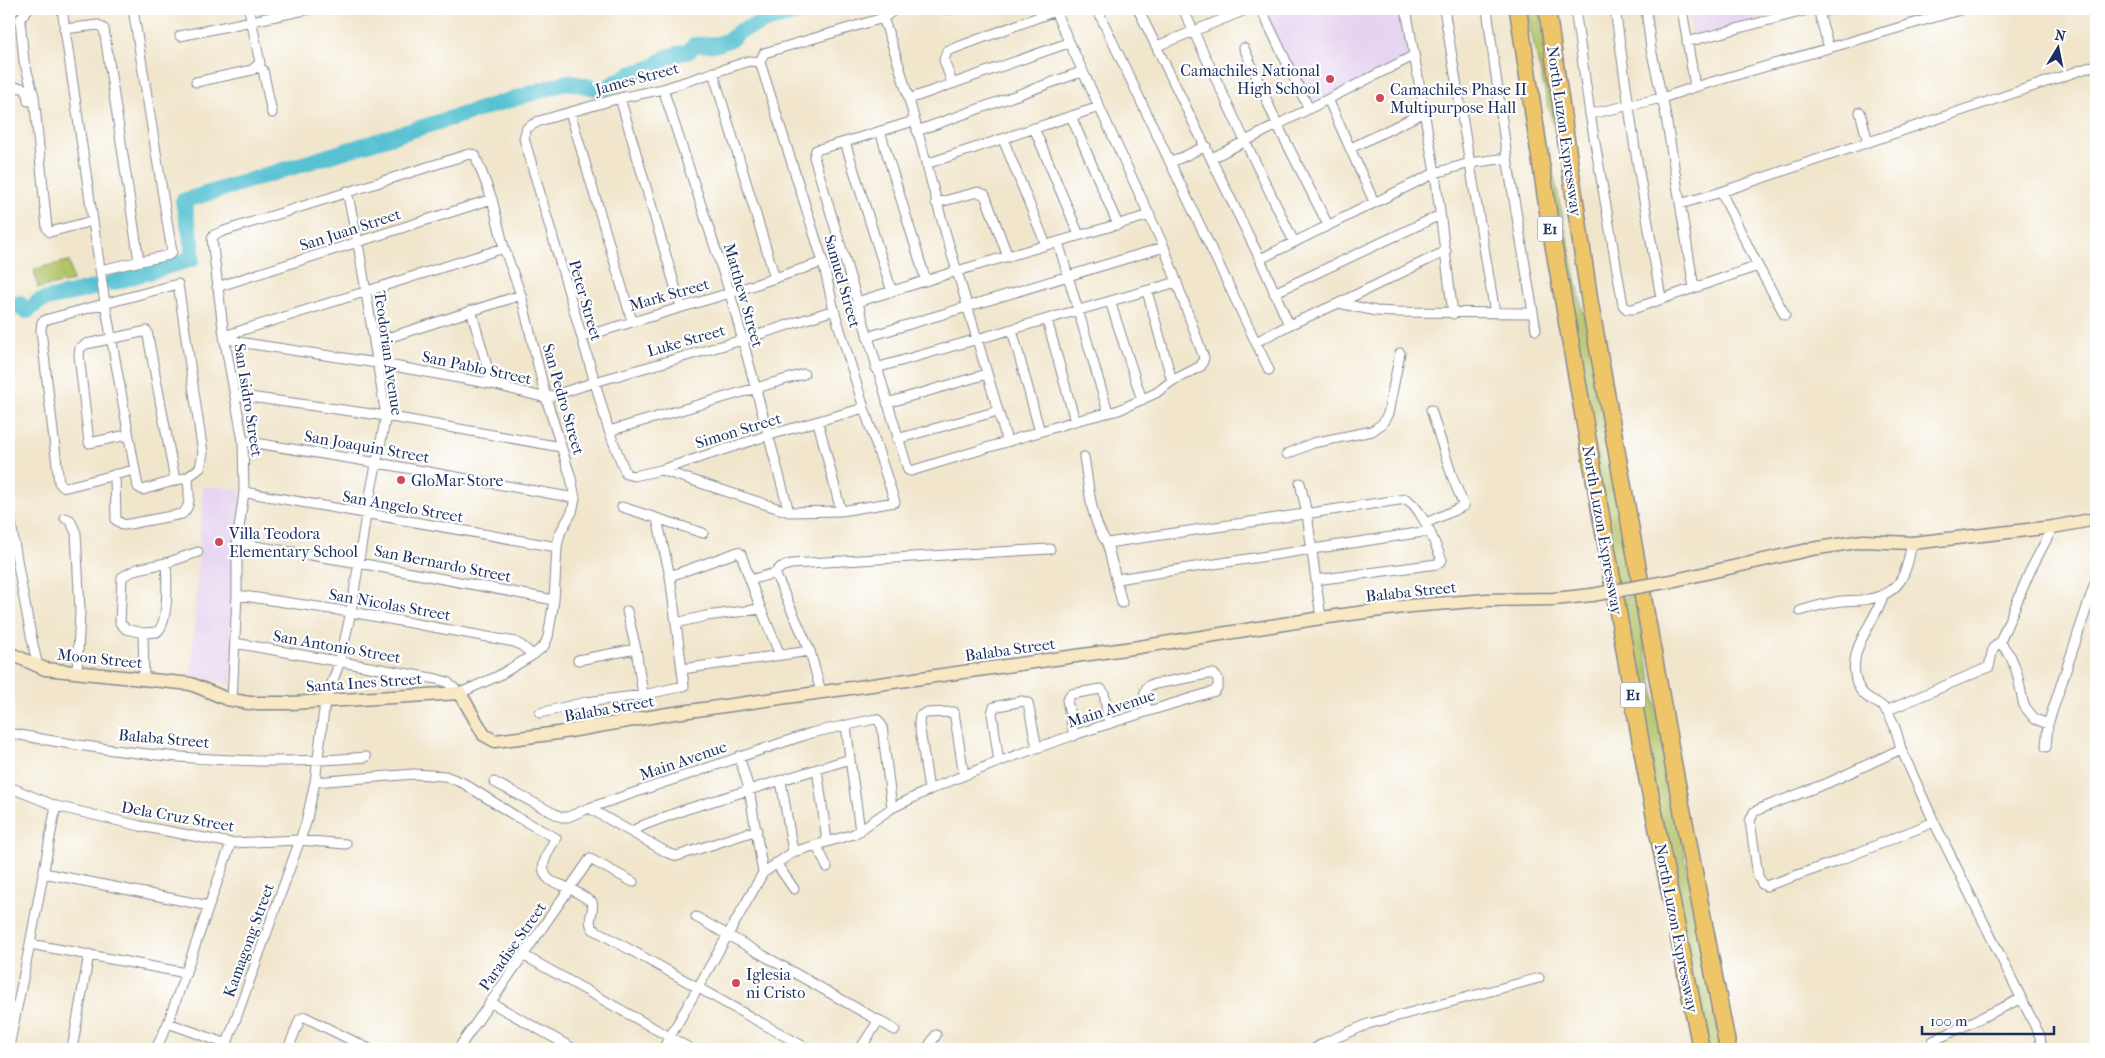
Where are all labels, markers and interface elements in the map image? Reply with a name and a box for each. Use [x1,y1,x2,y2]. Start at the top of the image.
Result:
north arrow [2032,22,2082,72]
text: N [2053,26,2067,45]
street label: North Luzon Expressway [1543,45,1586,218]
street label: James Street [591,58,681,99]
place label: Camachiles National High School [1180,61,1321,98]
marker: Camachiles National High School [1324,73,1336,85]
place label: Camachiles Phase II Multipurpose Hall [1390,80,1527,117]
marker: Camachiles Phase II Multipurpose Hall [1374,92,1386,104]
street label: San Juan Street [297,204,404,255]
road number: E1 [1538,216,1562,242]
street label: Samuel Street [820,233,865,330]
street label: Matthew Street [720,241,768,350]
street label: Peter Street [565,257,606,343]
street label: Mark Street [627,274,712,315]
street label: Teodorian Avenue [370,290,407,417]
street label: Luke Street [645,320,728,361]
street label: San Pedro Street [539,341,589,457]
street label: San Isidro Street [230,342,267,458]
street label: San Pablo Street [420,347,534,388]
street label: Simon Street [693,408,784,453]
street label: San Joaquin Street [303,426,431,467]
street label: North Luzon Expressway [1578,444,1627,617]
place label: GloMar Store [411,471,504,490]
marker: GloMar Store [395,474,407,486]
street label: San Angelo Street [341,486,465,527]
place label: Villa Teodora Elementary School [228,524,358,561]
marker: Villa Teodora Elementary School [213,536,225,548]
street label: San Bernardo Street [373,541,513,586]
street label: Balaba Street [1365,577,1458,606]
street label: San Nicolas Street [327,584,453,625]
street label: San Antonio Street [272,626,403,667]
street label: Balaba Street [964,634,1057,665]
street label: Moon Street [56,645,144,672]
street label: Santa Ines Street [305,669,423,696]
road number: E1 [1620,682,1646,708]
street label: Main Avenue [1065,685,1158,732]
street label: Balaba Street [563,691,656,726]
street label: Balaba Street [118,725,210,752]
street label: Main Avenue [637,737,729,784]
street label: Dela Cruz Street [120,797,236,836]
street label: North Luzon Expressway [1651,842,1702,1015]
street label: Kamagong Street [219,880,278,1000]
street label: Paradise Street [475,898,550,994]
place label: Iglesia ni Cristo [746,965,805,1002]
marker: Iglesia ni Cristo [730,977,742,989]
scale bar [1922,1003,2055,1035]
text: 100 m [1930,1012,1968,1030]

